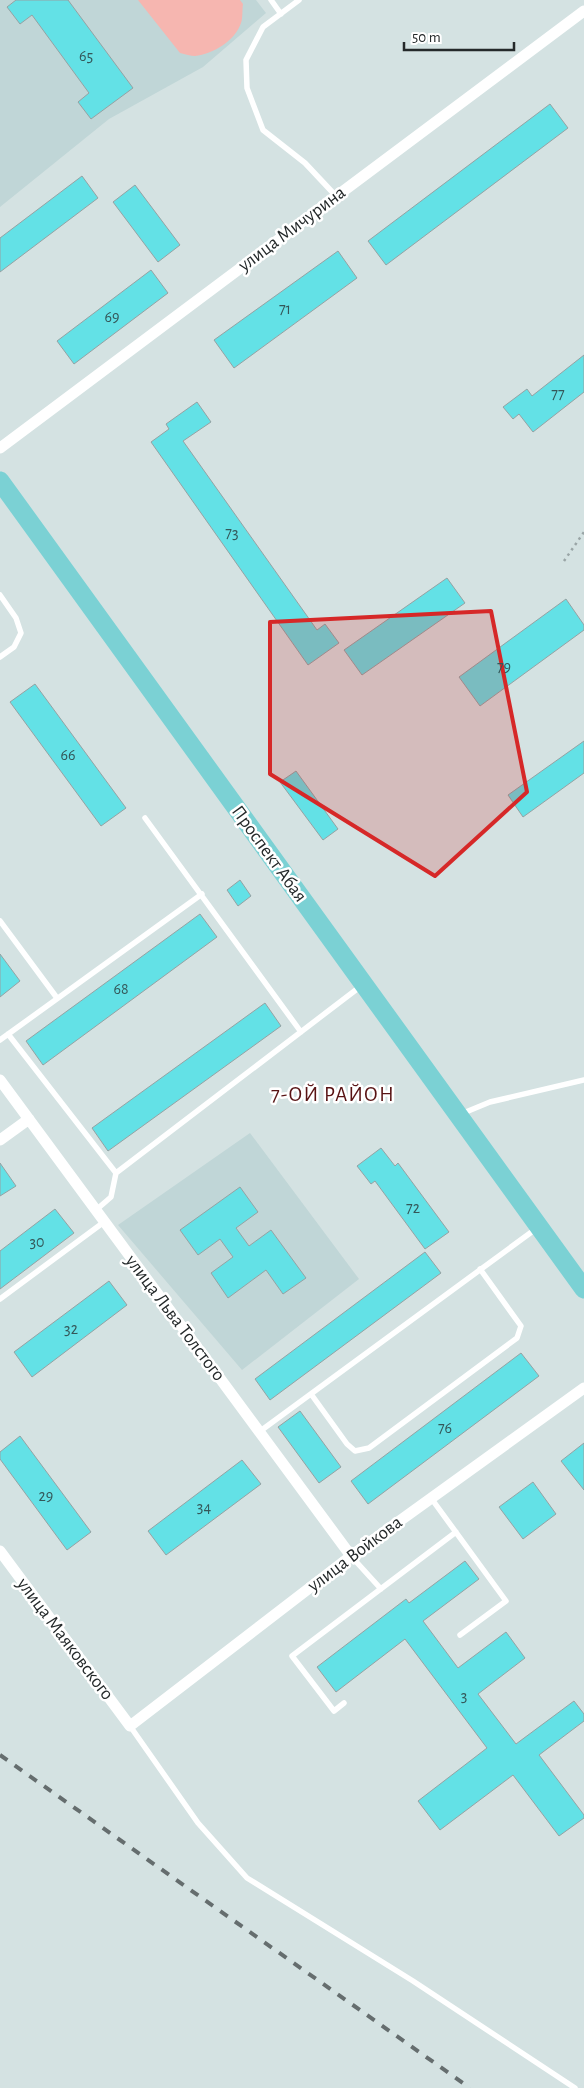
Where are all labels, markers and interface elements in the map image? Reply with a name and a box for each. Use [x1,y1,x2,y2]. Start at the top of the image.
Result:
scale bar [404,20,514,52]
text: 50 m [412,30,441,45]
house number: 65 [79,48,93,64]
street label: улица Мичурина [234,182,349,276]
house number: 71 [279,301,291,317]
house number: 69 [104,309,120,325]
house number: 77 [551,386,565,402]
house number: 73 [225,525,239,541]
house number: 79 [497,659,511,675]
house number: 66 [60,747,76,763]
street label: Проспект Абая [228,802,310,906]
house number: 68 [113,981,129,997]
district label: 7-ОЙ РАЙОН [271,1083,395,1105]
house number: 72 [406,1200,420,1216]
house number: 30 [29,1234,45,1250]
street label: улица Льва Толстого [121,1251,228,1385]
house number: 32 [64,1321,78,1337]
house number: 76 [438,1420,452,1436]
house number: 29 [39,1488,53,1504]
house number: 34 [197,1499,211,1515]
street label: улица Войкова [303,1512,406,1596]
street label: улица Маяковского [12,1574,117,1704]
house number: 3 [461,1688,467,1704]

